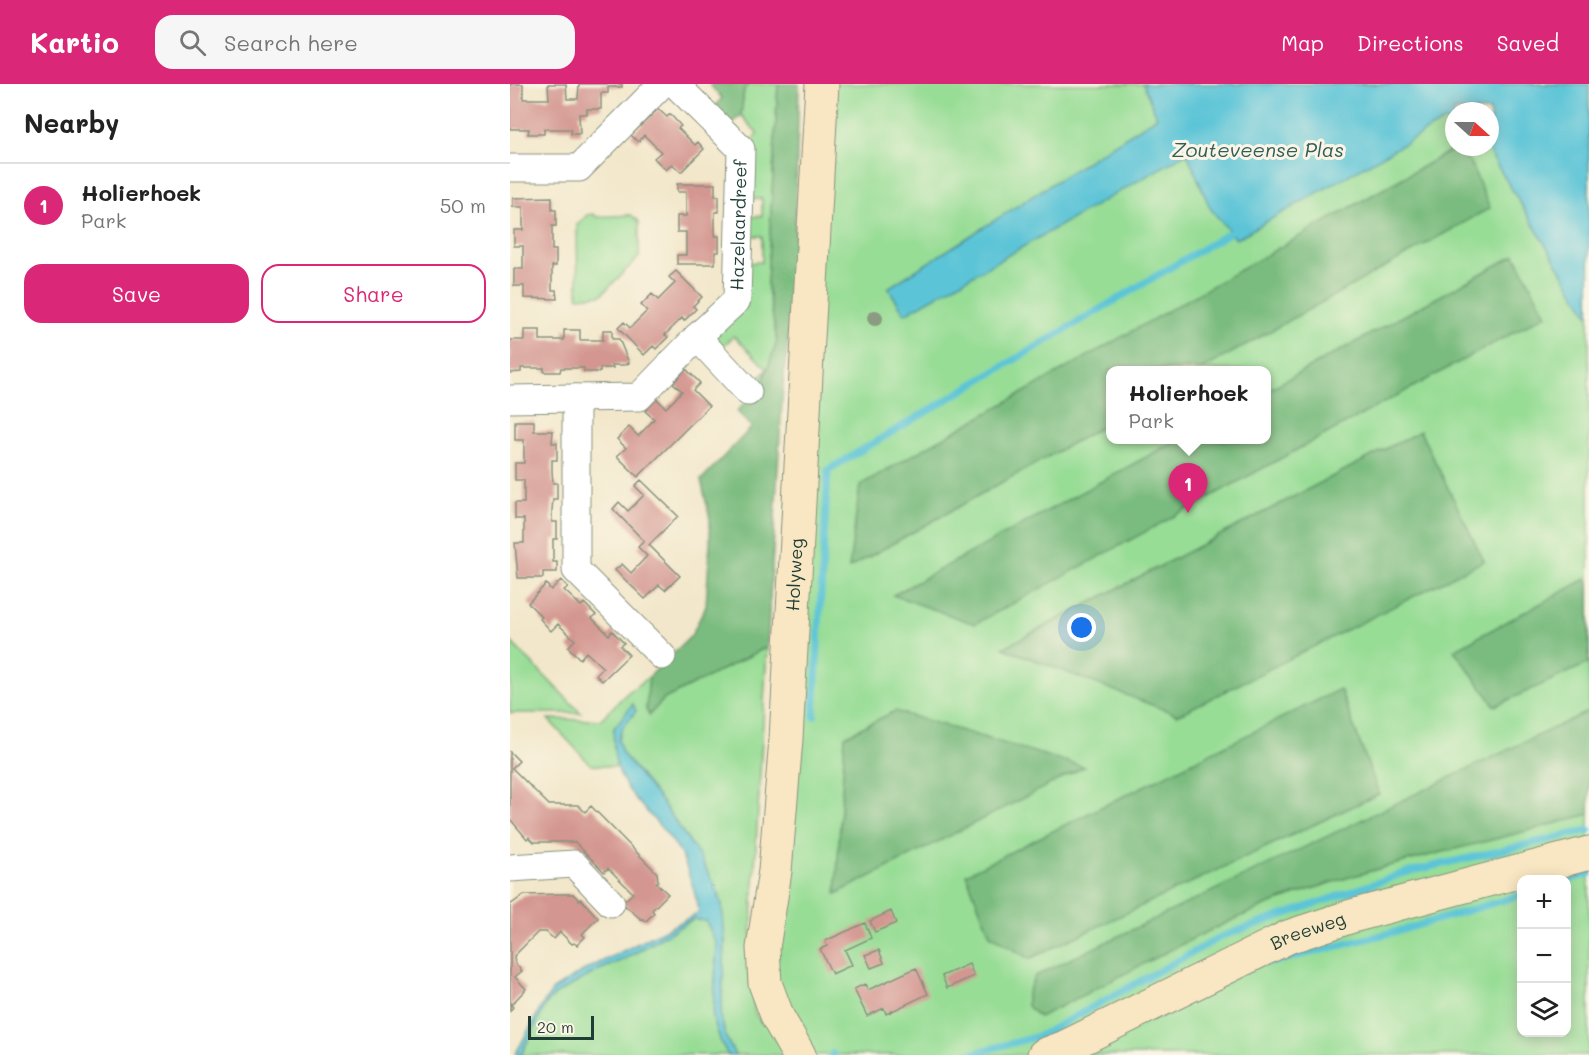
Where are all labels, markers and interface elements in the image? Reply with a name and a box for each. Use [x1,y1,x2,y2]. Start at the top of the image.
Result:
search box [155,15,575,69]
text: Kartio [30,24,119,60]
icon: search [176,26,209,59]
text: Search here [224,28,358,57]
text: Map [1281,29,1324,56]
text: Directions [1357,29,1464,56]
text: Saved [1497,29,1559,56]
north arrow [1445,102,1499,156]
text: Nearby [24,106,119,140]
water label: Zouteveense Plas [1172,136,1344,162]
street label: Hazelaardreef [724,158,752,291]
text: Holierhoek [81,178,201,207]
text: 1 [39,192,48,218]
text: 50 m [440,192,486,218]
text: Park [81,207,126,233]
button: Save [24,264,249,323]
button: Share [261,264,486,323]
popup [1106,366,1271,444]
text: Holierhoek [1128,378,1249,407]
text: Park [1128,407,1174,433]
pin: 1 [1168,464,1208,513]
street label: Holyweg [780,537,808,612]
your location [1067,613,1096,642]
map controls [1517,875,1571,1037]
button: + [1517,875,1571,929]
street label: Breeweg [1266,906,1348,955]
button: − [1517,929,1571,983]
button: layers [1517,983,1571,1037]
scale bar [528,1013,594,1040]
text: 20 m [537,1016,574,1037]

